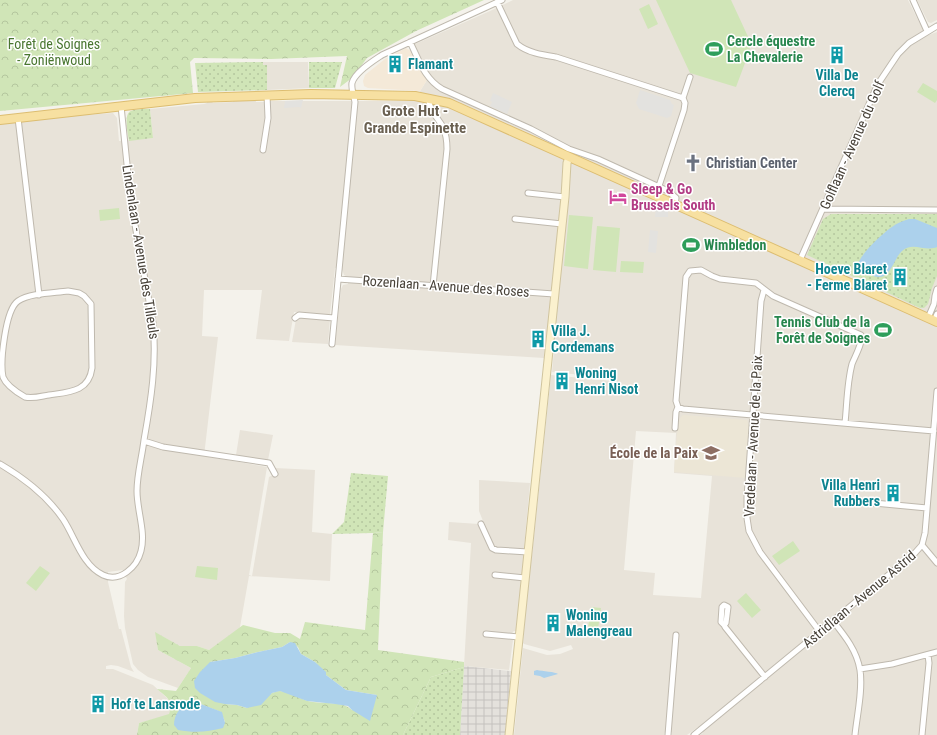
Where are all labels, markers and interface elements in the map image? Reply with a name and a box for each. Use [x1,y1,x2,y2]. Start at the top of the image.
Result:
place label: Cercle équestre La Chevalerie [727,33,815,65]
park label: Forêt de Soignes - Zoniënwoud [8,36,100,68]
sports icon: Cercle équestre La Chevalerie [704,39,724,59]
building icon: Villa De Clercq [827,45,847,65]
building icon: Flamant [385,54,405,74]
place label: Flamant [408,56,453,72]
place label: Villa De Clercq [815,67,859,99]
street label: Golflaan - Avenue du Golf [816,78,888,212]
district label: Grote Hut - Grande Espinette [364,102,466,137]
church icon: Christian Center [683,153,703,173]
place label: Christian Center [706,155,797,171]
street label: Lindenlaan - Avenue des Tilleuls [119,164,163,340]
place label: Sleep & Go Brussels South [631,181,716,213]
hotel icon: Sleep & Go Brussels South [608,187,628,207]
sports icon: Wimbledon [681,235,701,255]
place label: Wimbledon [704,237,766,253]
place label: Hoeve Blaret - Ferme Blaret [807,261,887,293]
building icon: Hoeve Blaret - Ferme Blaret [890,267,910,287]
street label: Rozenlaan - Avenue des Roses [362,272,530,300]
place label: Tennis Club de la Forêt de Soignes [774,314,870,346]
sports icon: Tennis Club de la Forêt de Soignes [873,320,893,340]
place label: Villa J. Cordemans [551,323,614,355]
building icon: Villa J. Cordemans [528,329,548,349]
street label: Vredelaan - Avenue de la Paix [741,355,765,517]
place label: Woning Henri Nisot [575,365,638,397]
building icon: Woning Henri Nisot [552,371,572,391]
school or university icon: École de la Paix [701,443,721,463]
place label: École de la Paix [610,444,699,461]
place label: Villa Henri Rubbers [821,477,880,509]
building icon: Villa Henri Rubbers [883,483,903,503]
street label: Astridlaan - Avenue Astrid [799,547,919,651]
place label: Woning Malengreau [566,607,632,639]
building icon: Woning Malengreau [543,613,563,633]
building icon: Hof te Lansrode [88,694,108,714]
place label: Hof te Lansrode [111,696,200,712]

